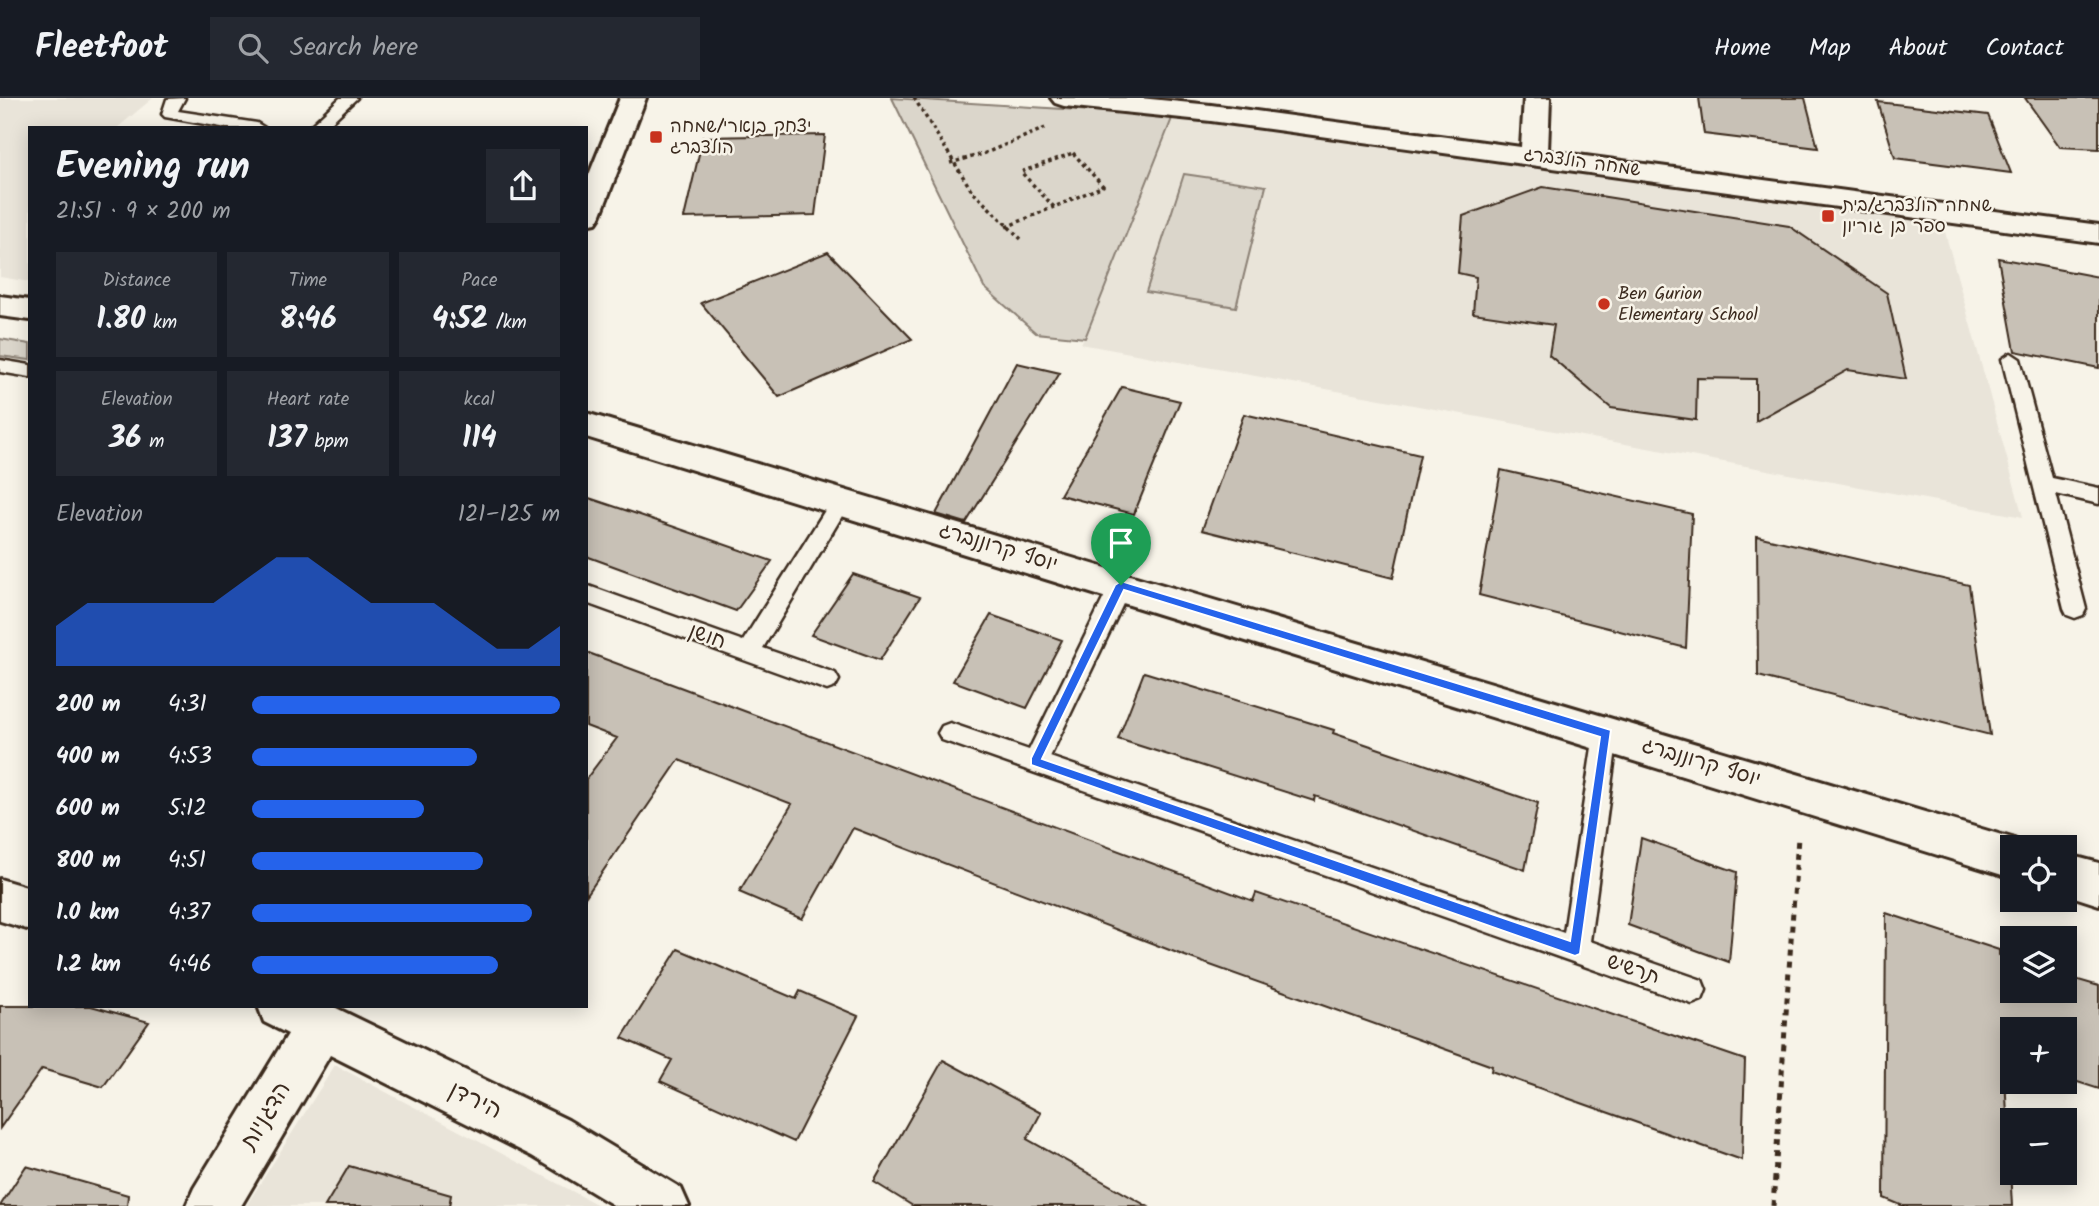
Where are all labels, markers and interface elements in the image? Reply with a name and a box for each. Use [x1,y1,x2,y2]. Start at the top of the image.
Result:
search box [210,17,700,80]
text: Fleetfoot [35,22,168,75]
text: Search here [290,27,418,69]
icon: search [234,29,272,67]
text: Home [1714,29,1771,68]
text: Map [1809,29,1851,68]
text: About [1889,29,1947,68]
text: Contact [1985,29,2064,68]
place label: יצחק בנארי/שמחה הולצברג [670,113,811,163]
marker: יצחק בנארי/שמחה הולצברג [648,129,664,145]
text: Evening run [56,138,250,198]
street label: שמחה הולצברג [1522,140,1642,186]
button: share [486,149,560,223]
place label: שמחה הולצברג/בית ספר בן גוריון [1841,192,1992,242]
text: 21:51 · 9 × 200 m [56,194,231,230]
marker: שמחה הולצברג/בית ספר בן גוריון [1820,208,1836,224]
text: Distance [103,266,171,296]
text: Time [289,266,327,296]
text: Pace [461,266,497,296]
place label: Ben Gurion Elementary School [1618,280,1759,330]
text: 1.80 [96,296,145,344]
text: 8:46 [279,296,337,344]
text: 4:52 [432,296,488,344]
marker: Ben Gurion Elementary School [1596,296,1612,312]
text: km [145,308,177,338]
text: /km [488,308,527,338]
text: Elevation [101,385,173,415]
text: Heart rate [267,385,349,415]
text: kcal [464,385,495,415]
text: 36 [109,415,142,463]
text: 137 [267,415,307,463]
text: 114 [462,415,497,463]
text: m [142,427,164,457]
text: bpm [307,427,349,457]
text: Elevation [56,497,143,533]
text: 121–125 m [458,497,560,533]
pin [1091,513,1151,585]
street label: יוסף קרוננברג [934,514,1062,582]
icon: arrive [1102,524,1140,562]
street label: חושן [684,615,730,659]
text: 200 m [56,687,121,723]
text: 4:31 [168,687,207,723]
street label: יוסף קרוננברג [1637,729,1765,797]
text: 400 m [56,739,120,775]
text: 4:53 [168,739,212,775]
text: 600 m [56,791,120,827]
text: 5:12 [168,791,207,827]
map controls [2000,835,2077,1185]
button: locate [2000,835,2077,912]
text: 800 m [56,843,121,879]
text: 4:51 [168,843,206,879]
text: 1.0 km [56,895,119,931]
text: 4:37 [168,895,210,931]
button: layers [2000,926,2077,1003]
street label: תרשיש [1602,946,1664,994]
text: 1.2 km [56,947,121,983]
text: 4:46 [168,947,212,983]
button: + [2000,1017,2077,1094]
street label: הירדן [441,1071,509,1131]
street label: הדגניות [229,1074,302,1160]
button: − [2000,1108,2077,1185]

